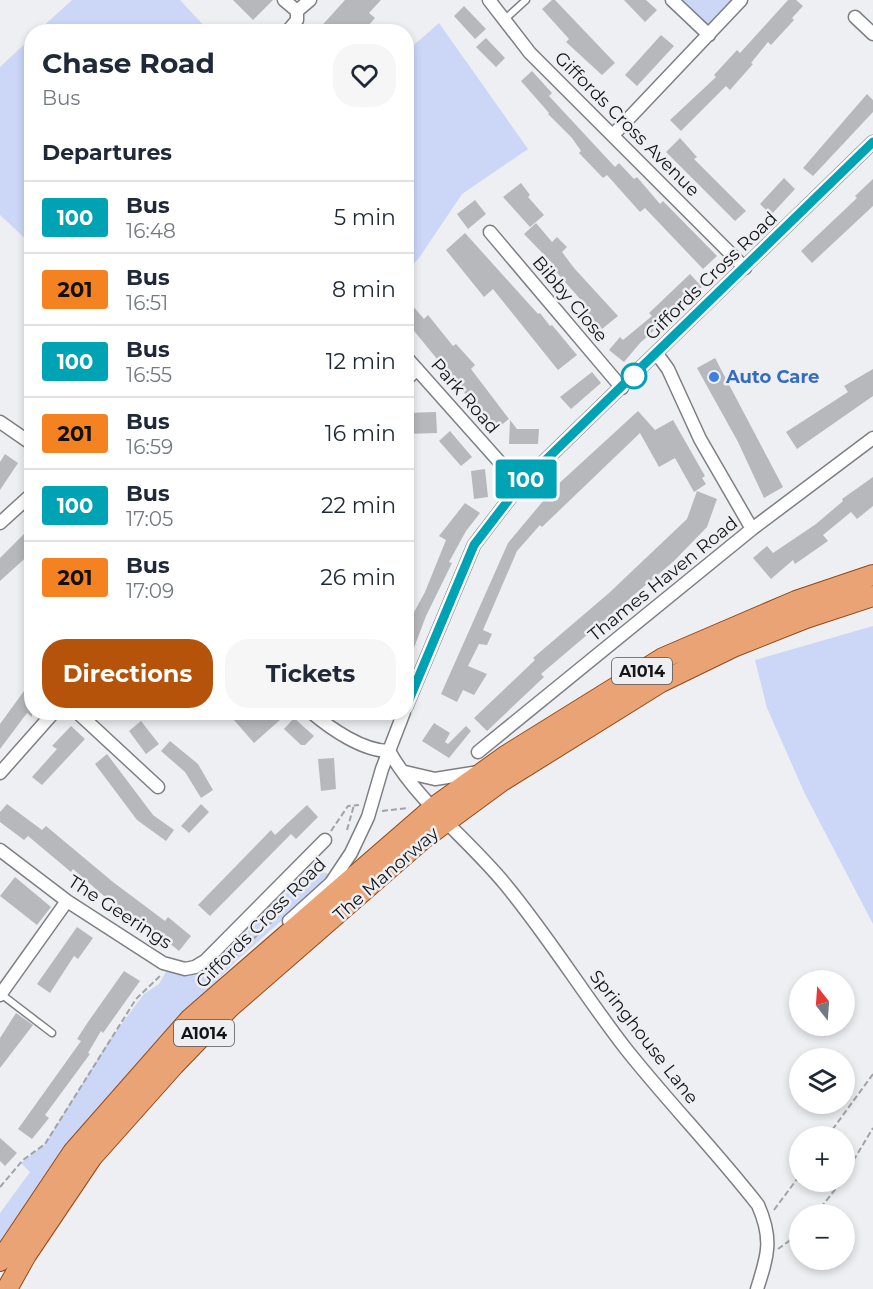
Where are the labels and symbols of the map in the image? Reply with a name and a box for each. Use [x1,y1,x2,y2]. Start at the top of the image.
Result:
street label: Giffords Cross Avenue [550,47,704,201]
street label: Giffords Cross Road [640,207,782,345]
street label: Bibby Close [528,251,612,347]
street label: Park Road [426,354,504,438]
unlabelled marker [621,363,647,389]
place label: Auto Care [725,366,819,388]
marker: Auto Care [707,370,721,384]
line badge: 100 [492,460,560,498]
street label: Thames Haven Road [584,512,742,646]
road number: A1014 [612,658,672,684]
street label: The Manorway [329,822,443,926]
street label: Giffords Cross Road [191,853,331,993]
street label: The Geerings [64,870,176,954]
street label: Springhouse Lane [585,966,703,1108]
north arrow [789,970,855,1036]
road number: A1014 [174,1020,234,1046]

